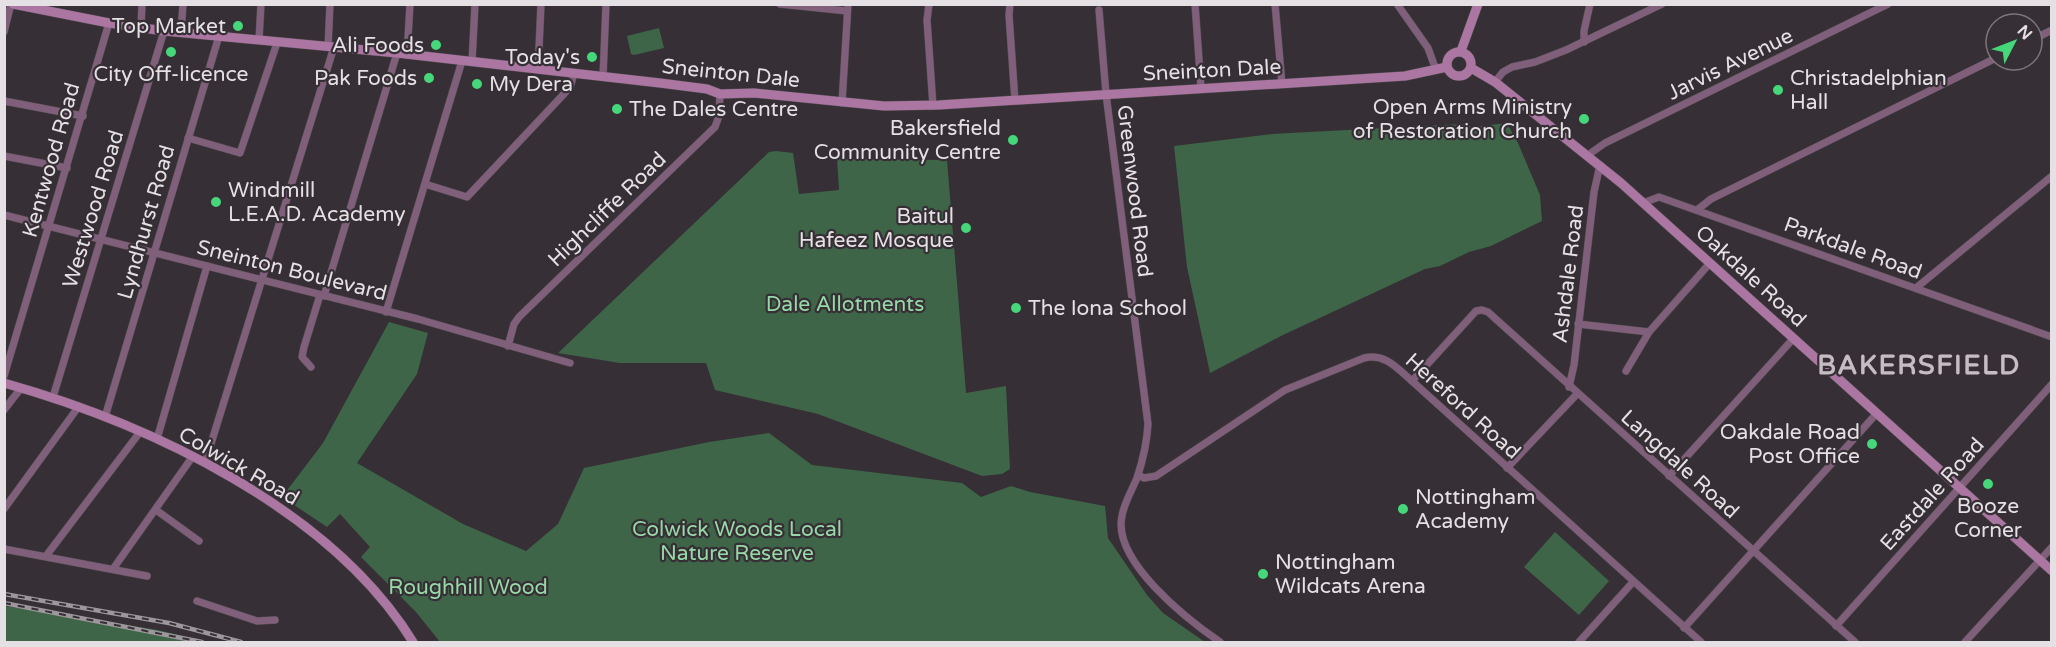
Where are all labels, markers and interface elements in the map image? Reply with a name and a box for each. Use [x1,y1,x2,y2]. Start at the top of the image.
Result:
north arrow [1984,12,2044,72]
place label: Top Market [112,14,226,39]
marker: Top Market [231,19,245,33]
text: N [2013,21,2036,44]
street label: Jarvis Avenue [1663,23,1797,106]
place label: Ali Foods [332,33,424,58]
marker: Ali Foods [429,38,443,52]
marker: City Off-licence [164,45,178,59]
place label: Today's [505,45,580,70]
marker: Today's [585,50,599,64]
street label: Sneinton Dale [661,54,801,93]
street label: Sneinton Dale [1142,54,1282,87]
place label: City Off-licence [94,62,249,87]
place label: Pak Foods [314,66,417,91]
place label: Christadelphian Hall [1790,66,1947,115]
marker: Pak Foods [422,71,436,85]
place label: My Dera [489,72,573,97]
marker: My Dera [470,77,484,91]
street label: Kentwood Road [17,80,86,240]
marker: Christadelphian Hall [1771,83,1785,97]
place label: Open Arms Ministry of Restoration Church [1353,95,1572,144]
place label: The Dales Centre [629,97,798,122]
marker: The Dales Centre [610,102,624,116]
street label: Greenwood Road [1112,103,1157,279]
marker: Open Arms Ministry of Restoration Church [1577,112,1591,126]
place label: Bakersfield Community Centre [814,116,1001,165]
street label: Westwood Road [58,127,129,291]
marker: Bakersfield Community Centre [1006,133,1020,147]
street label: Lyndhurst Road [113,142,180,302]
street label: Highcliffe Road [543,147,672,272]
place label: Windmill L.E.A.D. Academy [228,178,406,227]
marker: Windmill L.E.A.D. Academy [209,195,223,209]
place label: Baitul Hafeez Mosque [799,204,954,253]
street label: Ashdale Road [1548,204,1589,345]
street label: Parkdale Road [1780,212,1925,285]
street label: Oakdale Road [1690,220,1811,333]
marker: Baitul Hafeez Mosque [959,221,973,235]
street label: Sneinton Boulevard [194,235,389,306]
park label: Dale Allotments [766,292,924,317]
place label: The Iona School [1028,296,1187,321]
marker: The Iona School [1009,301,1023,315]
street label: Hereford Road [1400,348,1525,465]
district label: BAKERSFIELD [1817,349,2021,382]
street label: Langdale Road [1615,405,1744,524]
place label: Oakdale Road Post Office [1720,420,1860,469]
street label: Colwick Road [174,422,303,511]
street label: Eastdale Road [1875,433,1990,556]
marker: Oakdale Road Post Office [1865,437,1879,451]
marker: Booze Corner [1981,477,1995,491]
place label: Nottingham Academy [1415,485,1535,534]
place label: Booze Corner [1954,494,2022,543]
marker: Nottingham Academy [1396,502,1410,516]
park label: Colwick Woods Local Nature Reserve [632,517,842,566]
place label: Nottingham Wildcats Arena [1275,550,1426,599]
marker: Nottingham Wildcats Arena [1256,567,1270,581]
park label: Roughhill Wood [388,575,548,600]

